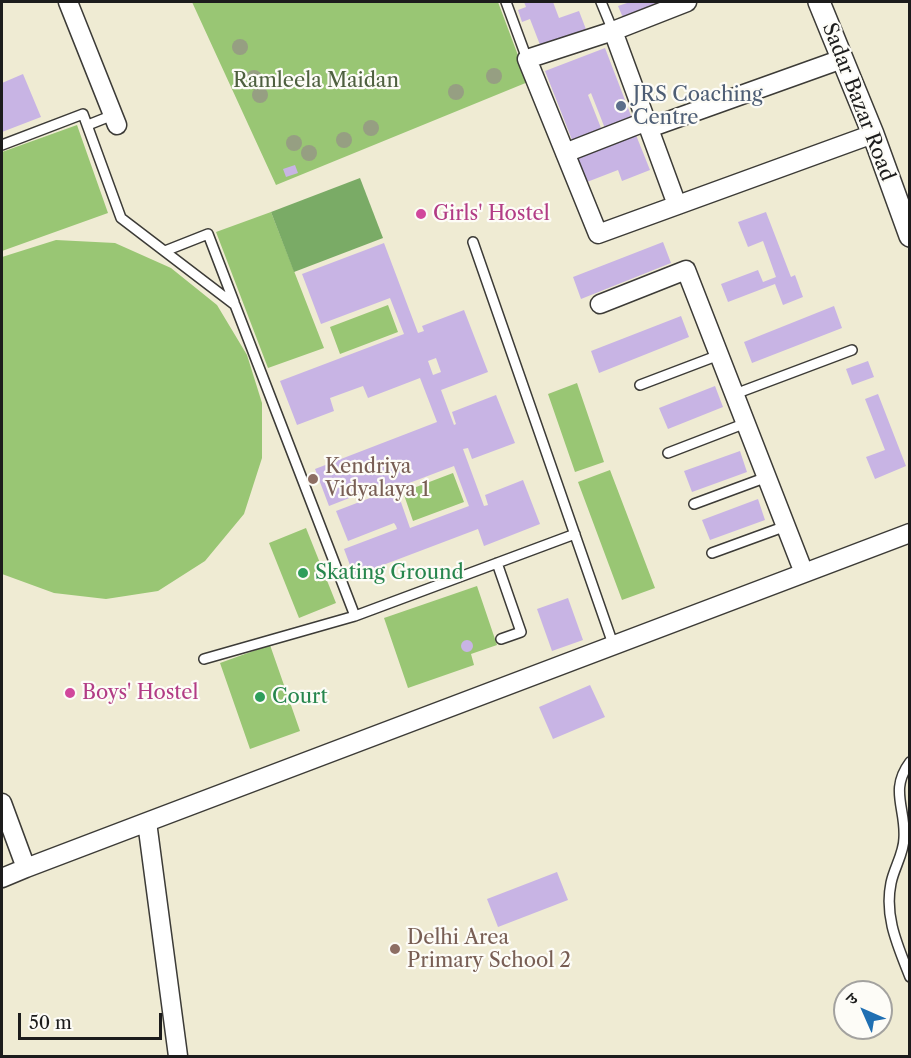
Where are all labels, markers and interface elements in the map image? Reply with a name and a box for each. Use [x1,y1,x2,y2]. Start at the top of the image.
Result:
street label: Sadar Bazar Road [817,20,899,184]
park label: Ramleela Maidan [233,69,399,93]
place label: JRS Coaching Centre [633,83,763,130]
marker: JRS Coaching Centre [614,99,628,113]
place label: Girls' Hostel [433,202,550,226]
marker: Girls' Hostel [414,207,428,221]
place label: Kendriya Vidyalaya 1 [325,455,430,502]
marker: Kendriya Vidyalaya 1 [306,472,320,486]
place label: Skating Ground [315,561,464,585]
marker: Skating Ground [296,566,310,580]
place label: Boys' Hostel [82,681,198,705]
place label: Court [272,685,327,709]
marker: Boys' Hostel [63,686,77,700]
marker: Court [253,690,267,704]
place label: Delhi Area Primary School 2 [407,926,571,973]
marker: Delhi Area Primary School 2 [388,942,402,956]
north arrow [833,980,893,1040]
text: उ [842,989,862,1009]
scale bar [21,1001,165,1039]
text: 50 m [29,1012,72,1034]

